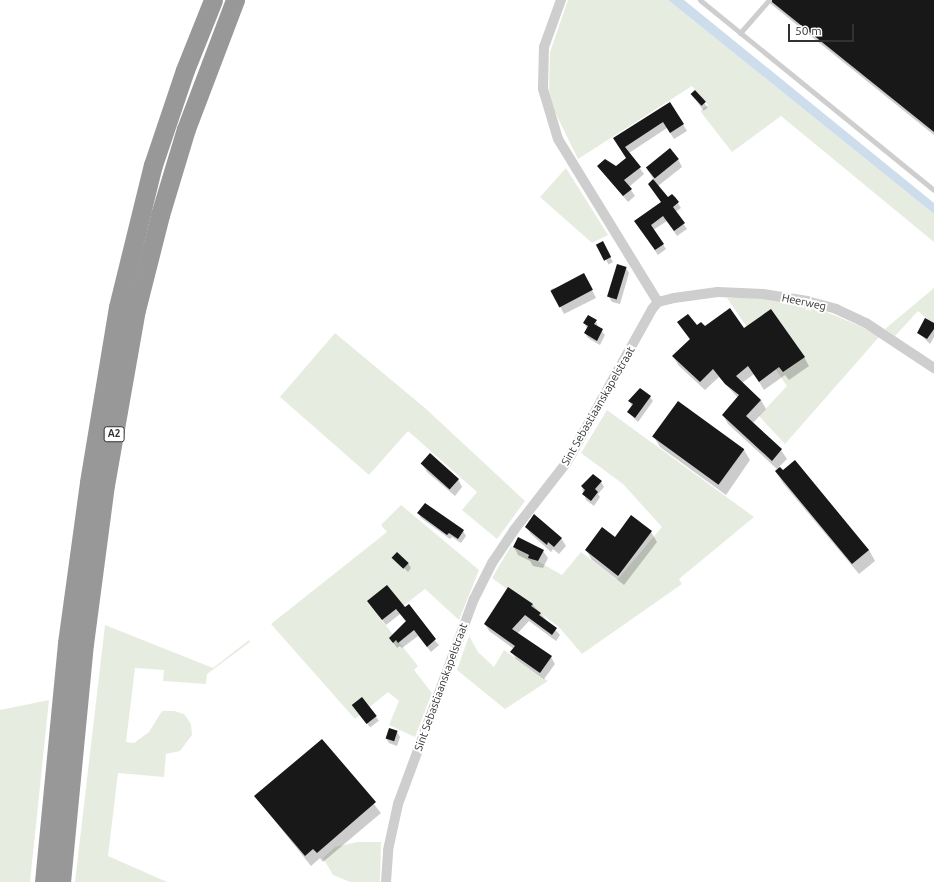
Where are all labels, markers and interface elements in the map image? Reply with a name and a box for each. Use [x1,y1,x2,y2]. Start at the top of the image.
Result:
scale bar [790,16,856,42]
text: 50 m [795,24,822,37]
street label: Heerweg [781,291,827,313]
street label: Sint Sebastiaanskapelstraat [559,344,637,468]
road number: A2 [103,426,125,442]
street label: Sint Sebastiaanskapelstraat [412,621,470,753]

